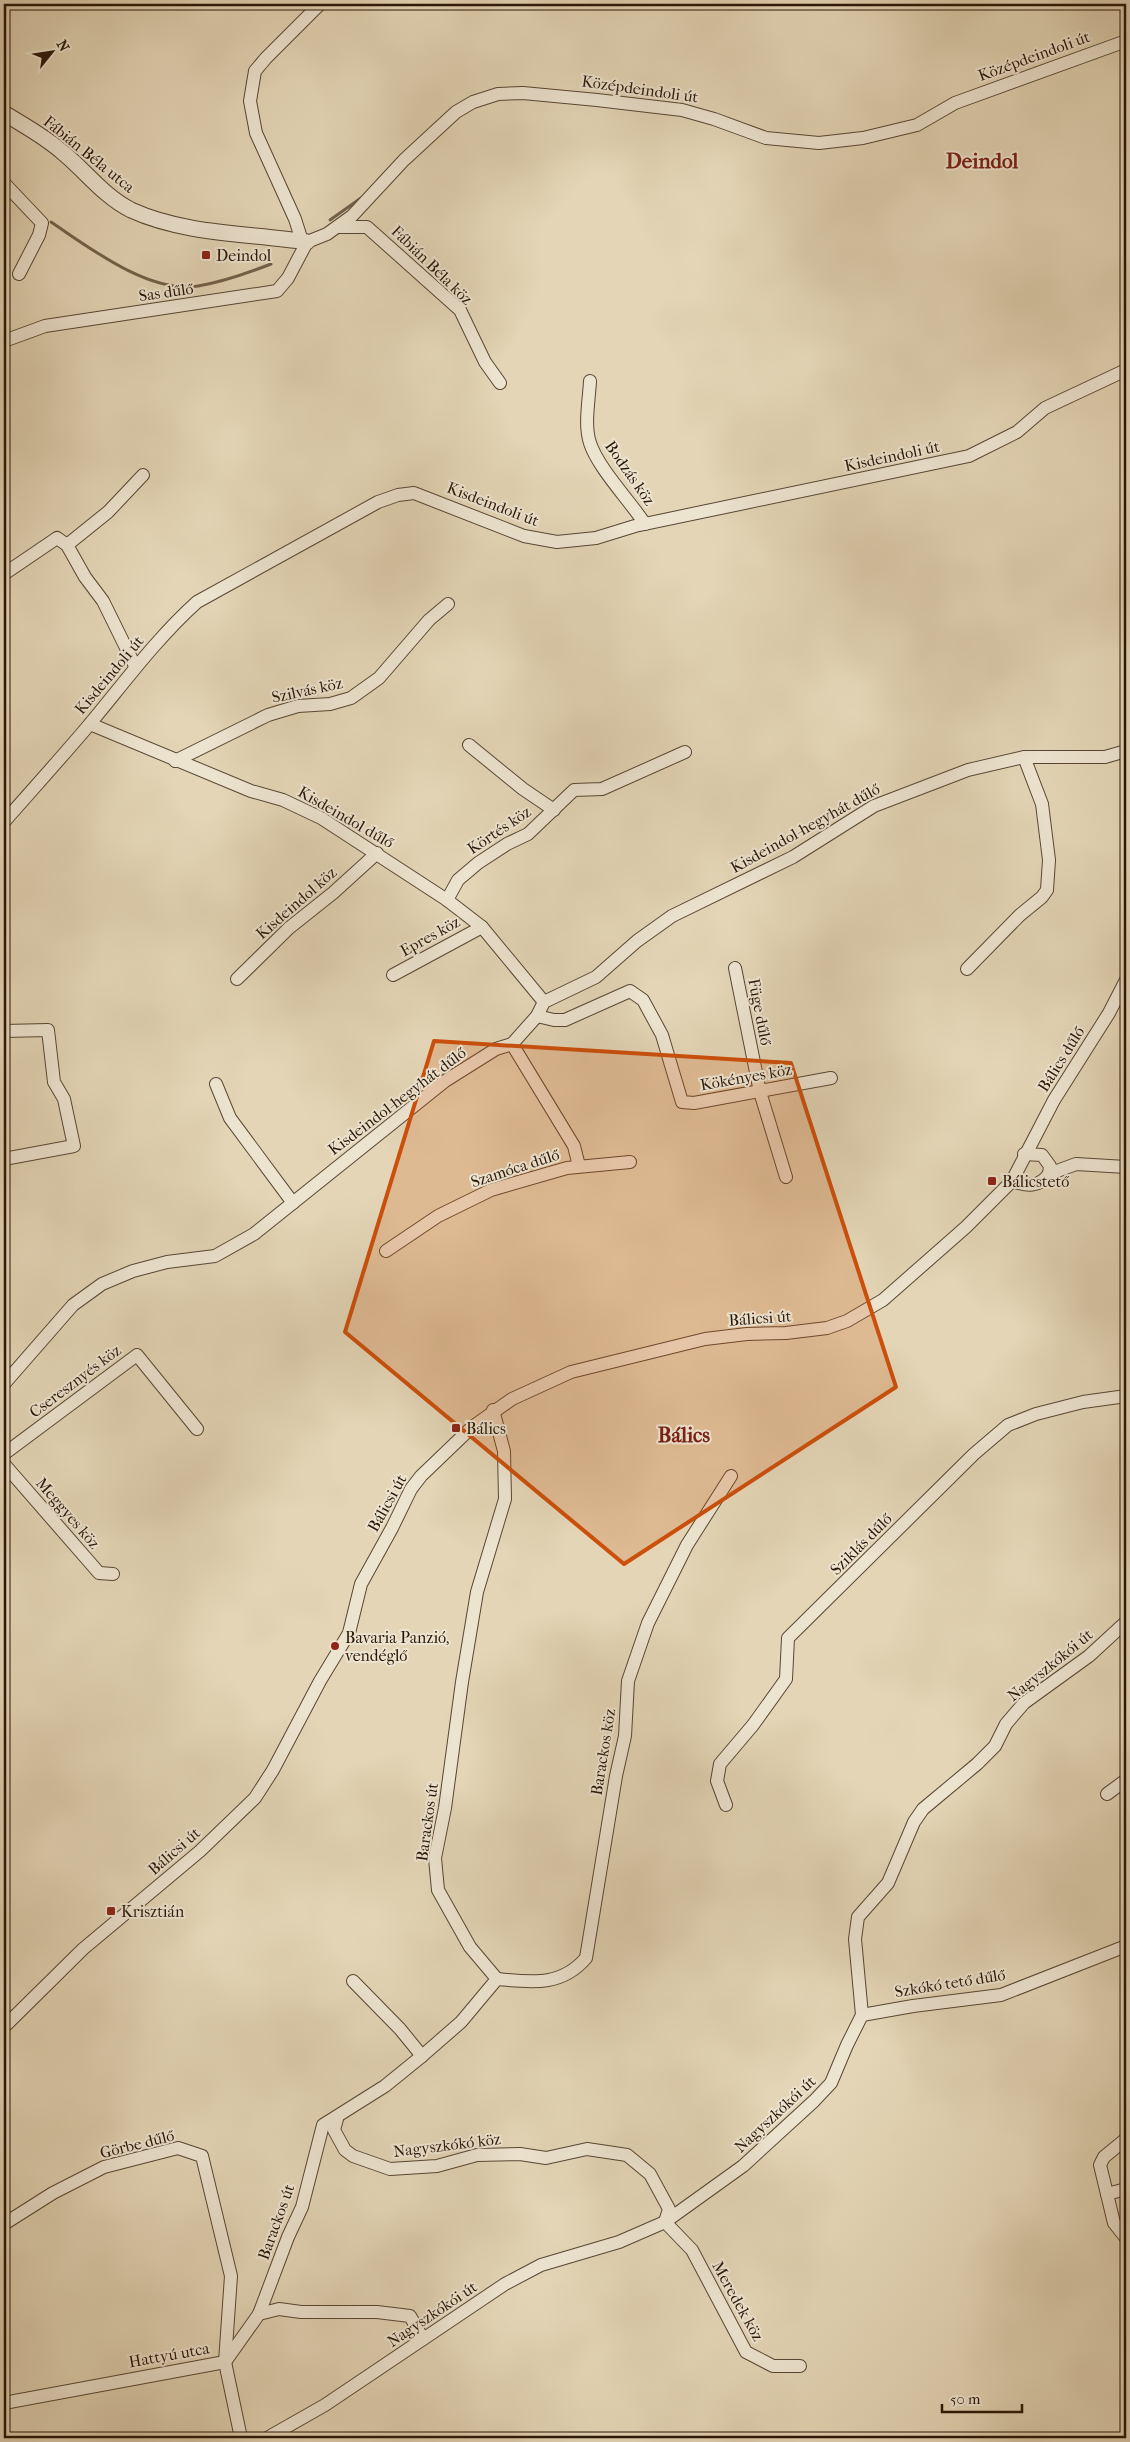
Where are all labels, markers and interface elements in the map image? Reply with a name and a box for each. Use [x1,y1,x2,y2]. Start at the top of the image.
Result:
street label: Középdeindoli út [975,27,1093,85]
north arrow [28,28,78,78]
text: N [53,37,73,55]
street label: Középdeindoli út [580,71,700,107]
street label: Fábián Béla utca [40,111,139,197]
district label: Deindol [946,149,1018,173]
street label: Fábián Béla köz [387,221,477,309]
place label: Deindol [216,246,272,265]
marker: Deindol [200,249,212,261]
street label: Sas dűlő [137,279,195,305]
street label: Bodzás köz [601,437,659,509]
street label: Kisdeindoli út [843,437,942,475]
street label: Kisdeindoli út [444,478,542,530]
street label: Kisdeindoli út [71,632,148,718]
street label: Szilvás köz [270,673,344,707]
street label: Kisdeindol-hegyhát dűlő [727,779,883,877]
street label: Kisdeindol dűlő [295,782,397,852]
street label: Körtés köz [464,802,534,858]
street label: Kisdeindol köz [252,863,340,943]
street label: Epres köz [397,912,463,960]
street label: Füge dűlő [744,977,776,1047]
street label: Bálics dűlő [1033,1023,1089,1095]
street label: Kisdeindol-hegyhát dűlő [324,1043,470,1159]
street label: Kökényes köz [699,1060,793,1094]
street label: Szamóca dűlő [468,1145,562,1191]
place label: Bálicstető [1002,1172,1069,1191]
marker: Bálicstető [986,1175,998,1187]
street label: Bálicsi út [728,1306,792,1330]
street label: Cseresznyés köz [26,1340,124,1422]
place label: Bálics [466,1419,506,1438]
marker: Bálics [450,1422,462,1434]
district label: Bálics [658,1423,710,1447]
street label: Bálicsi út [363,1471,411,1535]
street label: Meggyes köz [32,1474,104,1552]
street label: Sziklás dűlő [826,1509,896,1579]
street label: Nagyszkókói út [1004,1625,1097,1705]
place label: Bavaria Panzió, vendéglő [345,1628,449,1665]
marker: Bavaria Panzió, vendéglő [329,1640,341,1652]
street label: Barackos köz [587,1707,619,1797]
street label: Barackos út [412,1781,442,1863]
street label: Bálicsi út [144,1823,204,1879]
place label: Krisztián [121,1902,185,1921]
marker: Krisztián [105,1905,117,1917]
street label: Szkókó tető dűlő [893,1965,1007,2001]
street label: Nagyszkókói út [730,2071,820,2156]
street label: Görbe dűlő [98,2126,176,2162]
street label: Nagyszkókó köz [392,2129,502,2161]
street label: Barackos út [254,2181,299,2262]
street label: Meredek köz [708,2258,768,2344]
street label: Nagyszkókói út [384,2277,481,2351]
street label: Hattyú utca [127,2338,211,2371]
scale bar [942,2382,1022,2414]
text: 50 m [950,2390,981,2408]

